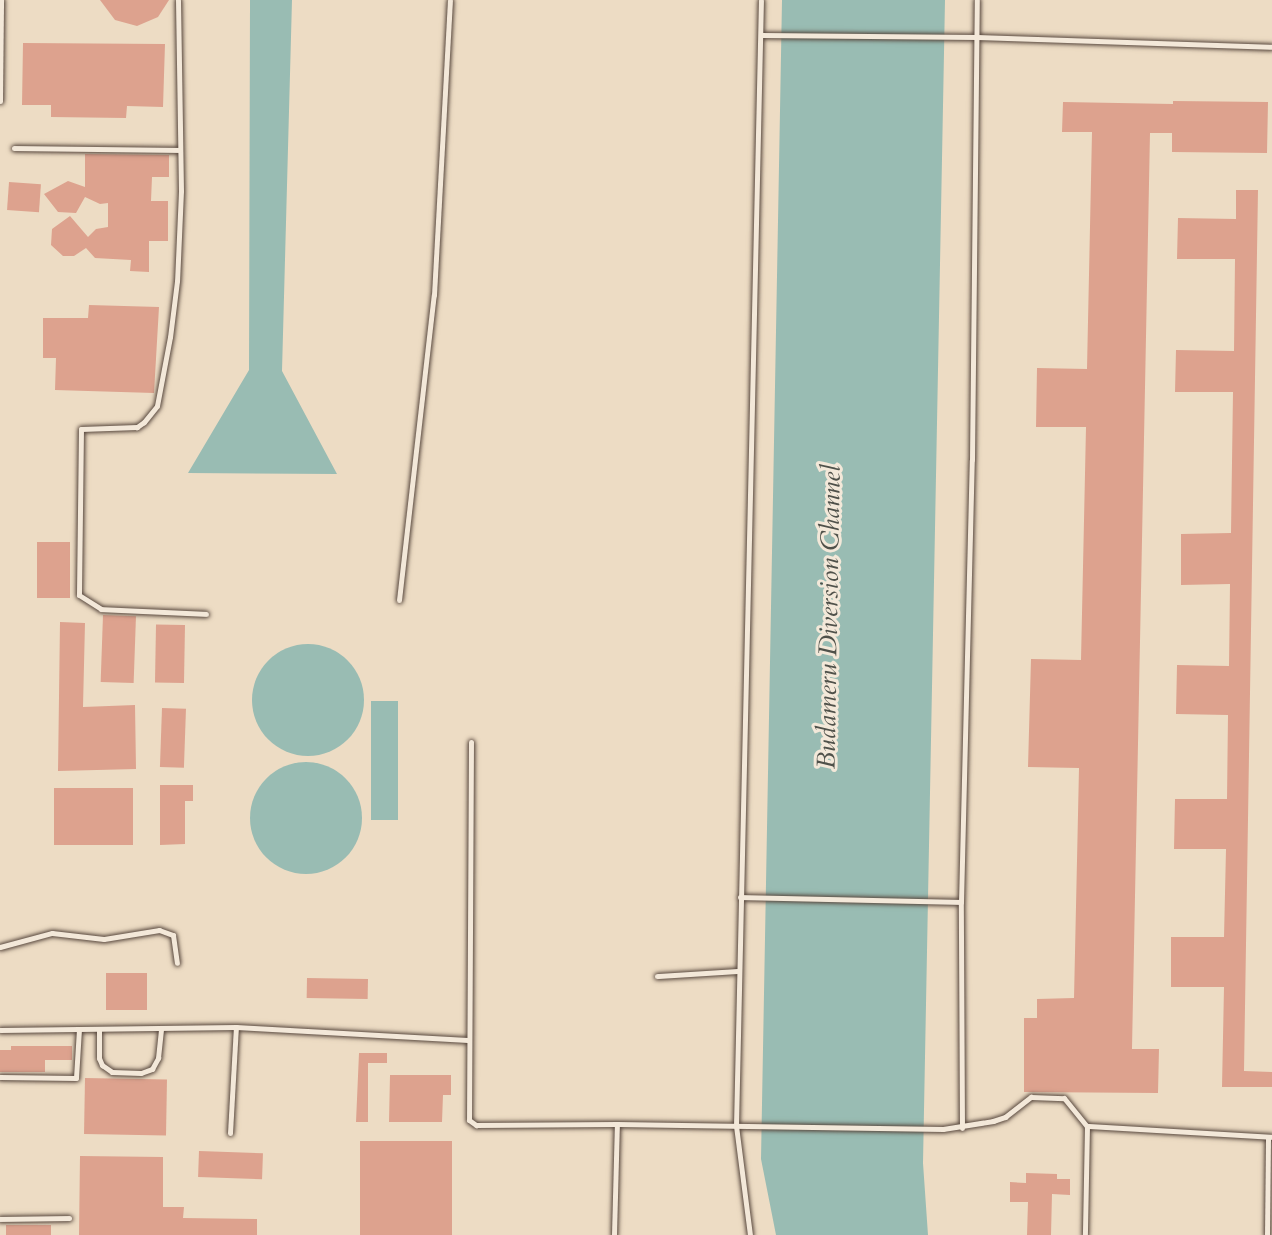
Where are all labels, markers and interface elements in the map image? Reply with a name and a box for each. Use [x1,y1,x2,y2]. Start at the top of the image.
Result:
water label: Budameru Diversion Channel [811,465,847,769]

